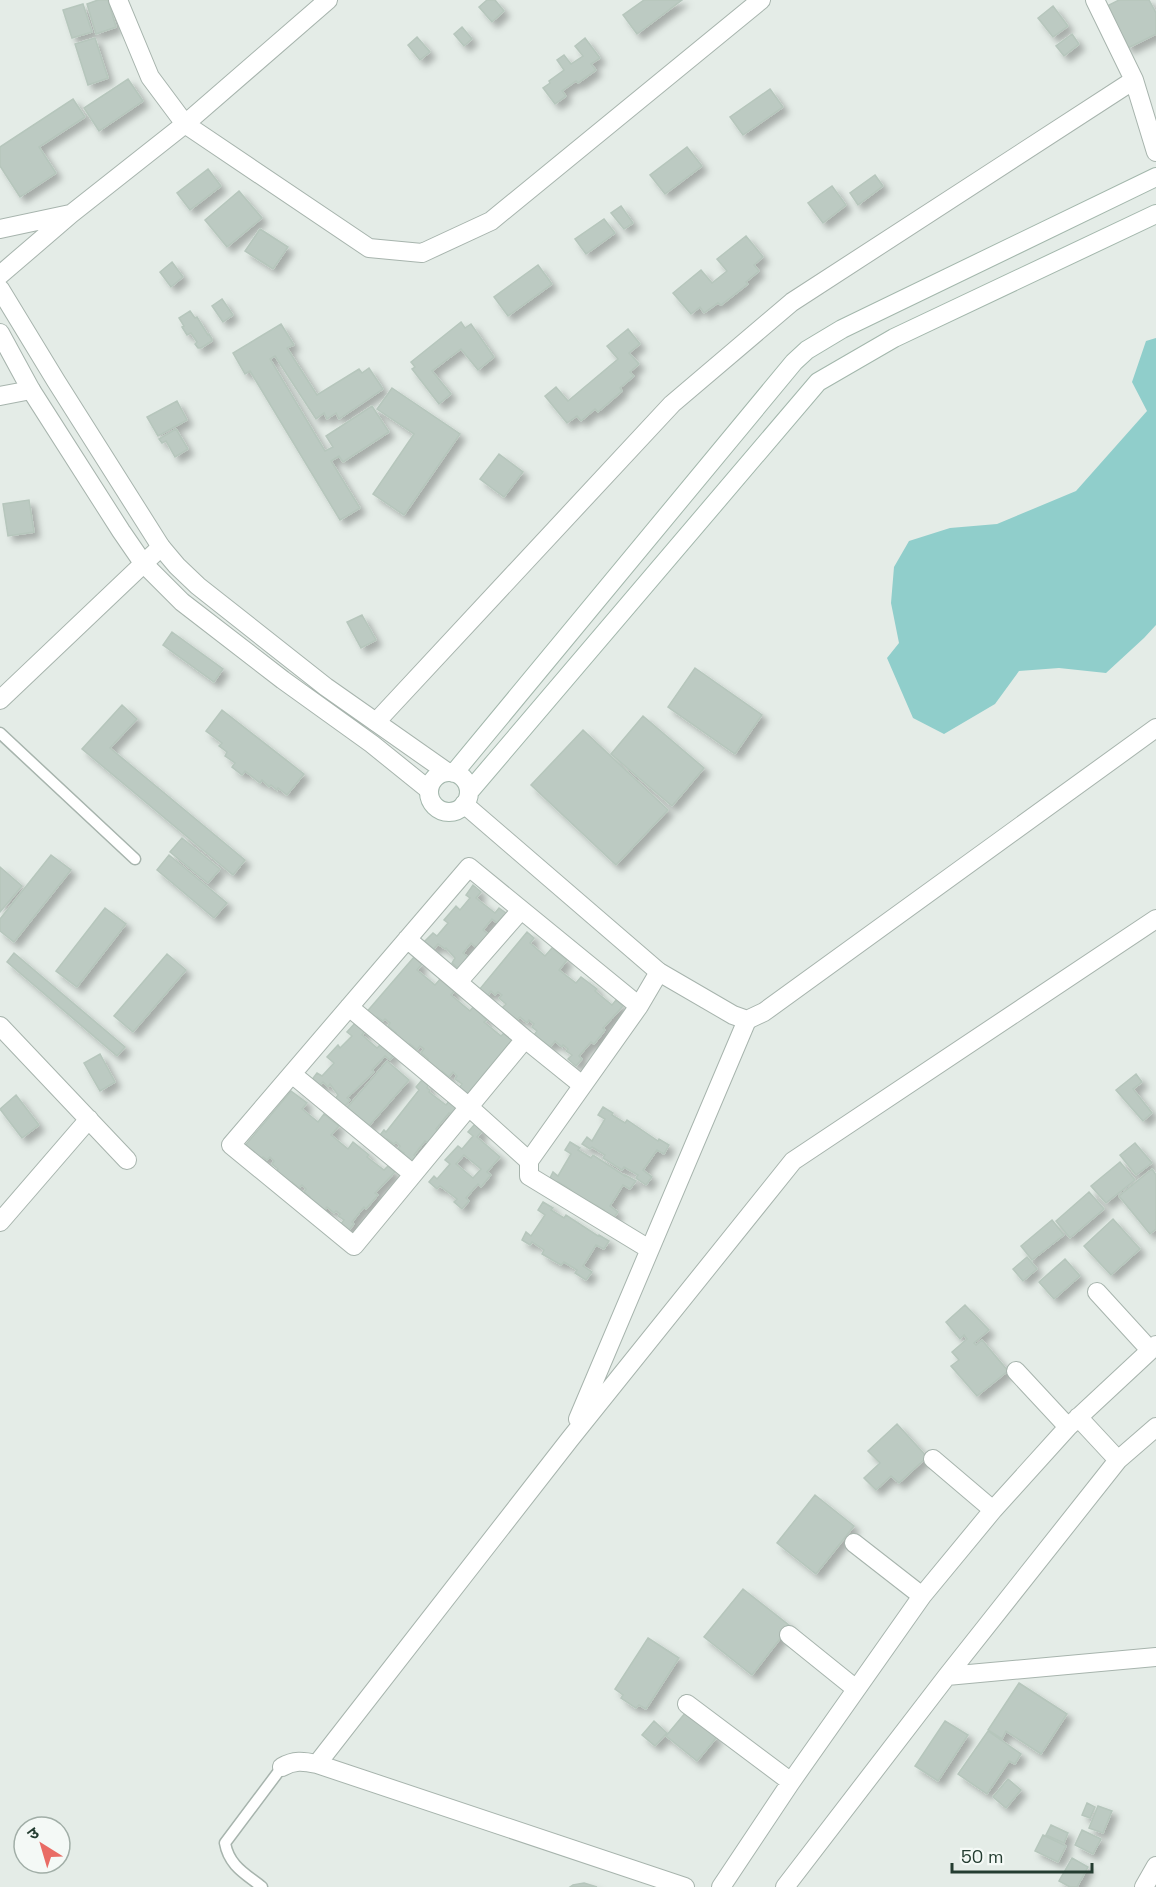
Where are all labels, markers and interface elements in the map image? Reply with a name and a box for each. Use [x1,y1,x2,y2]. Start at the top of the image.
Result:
north arrow [12,1815,72,1875]
text: उ [23,1822,44,1845]
scale bar [952,1836,1092,1874]
text: 50 m [961,1845,1003,1868]

